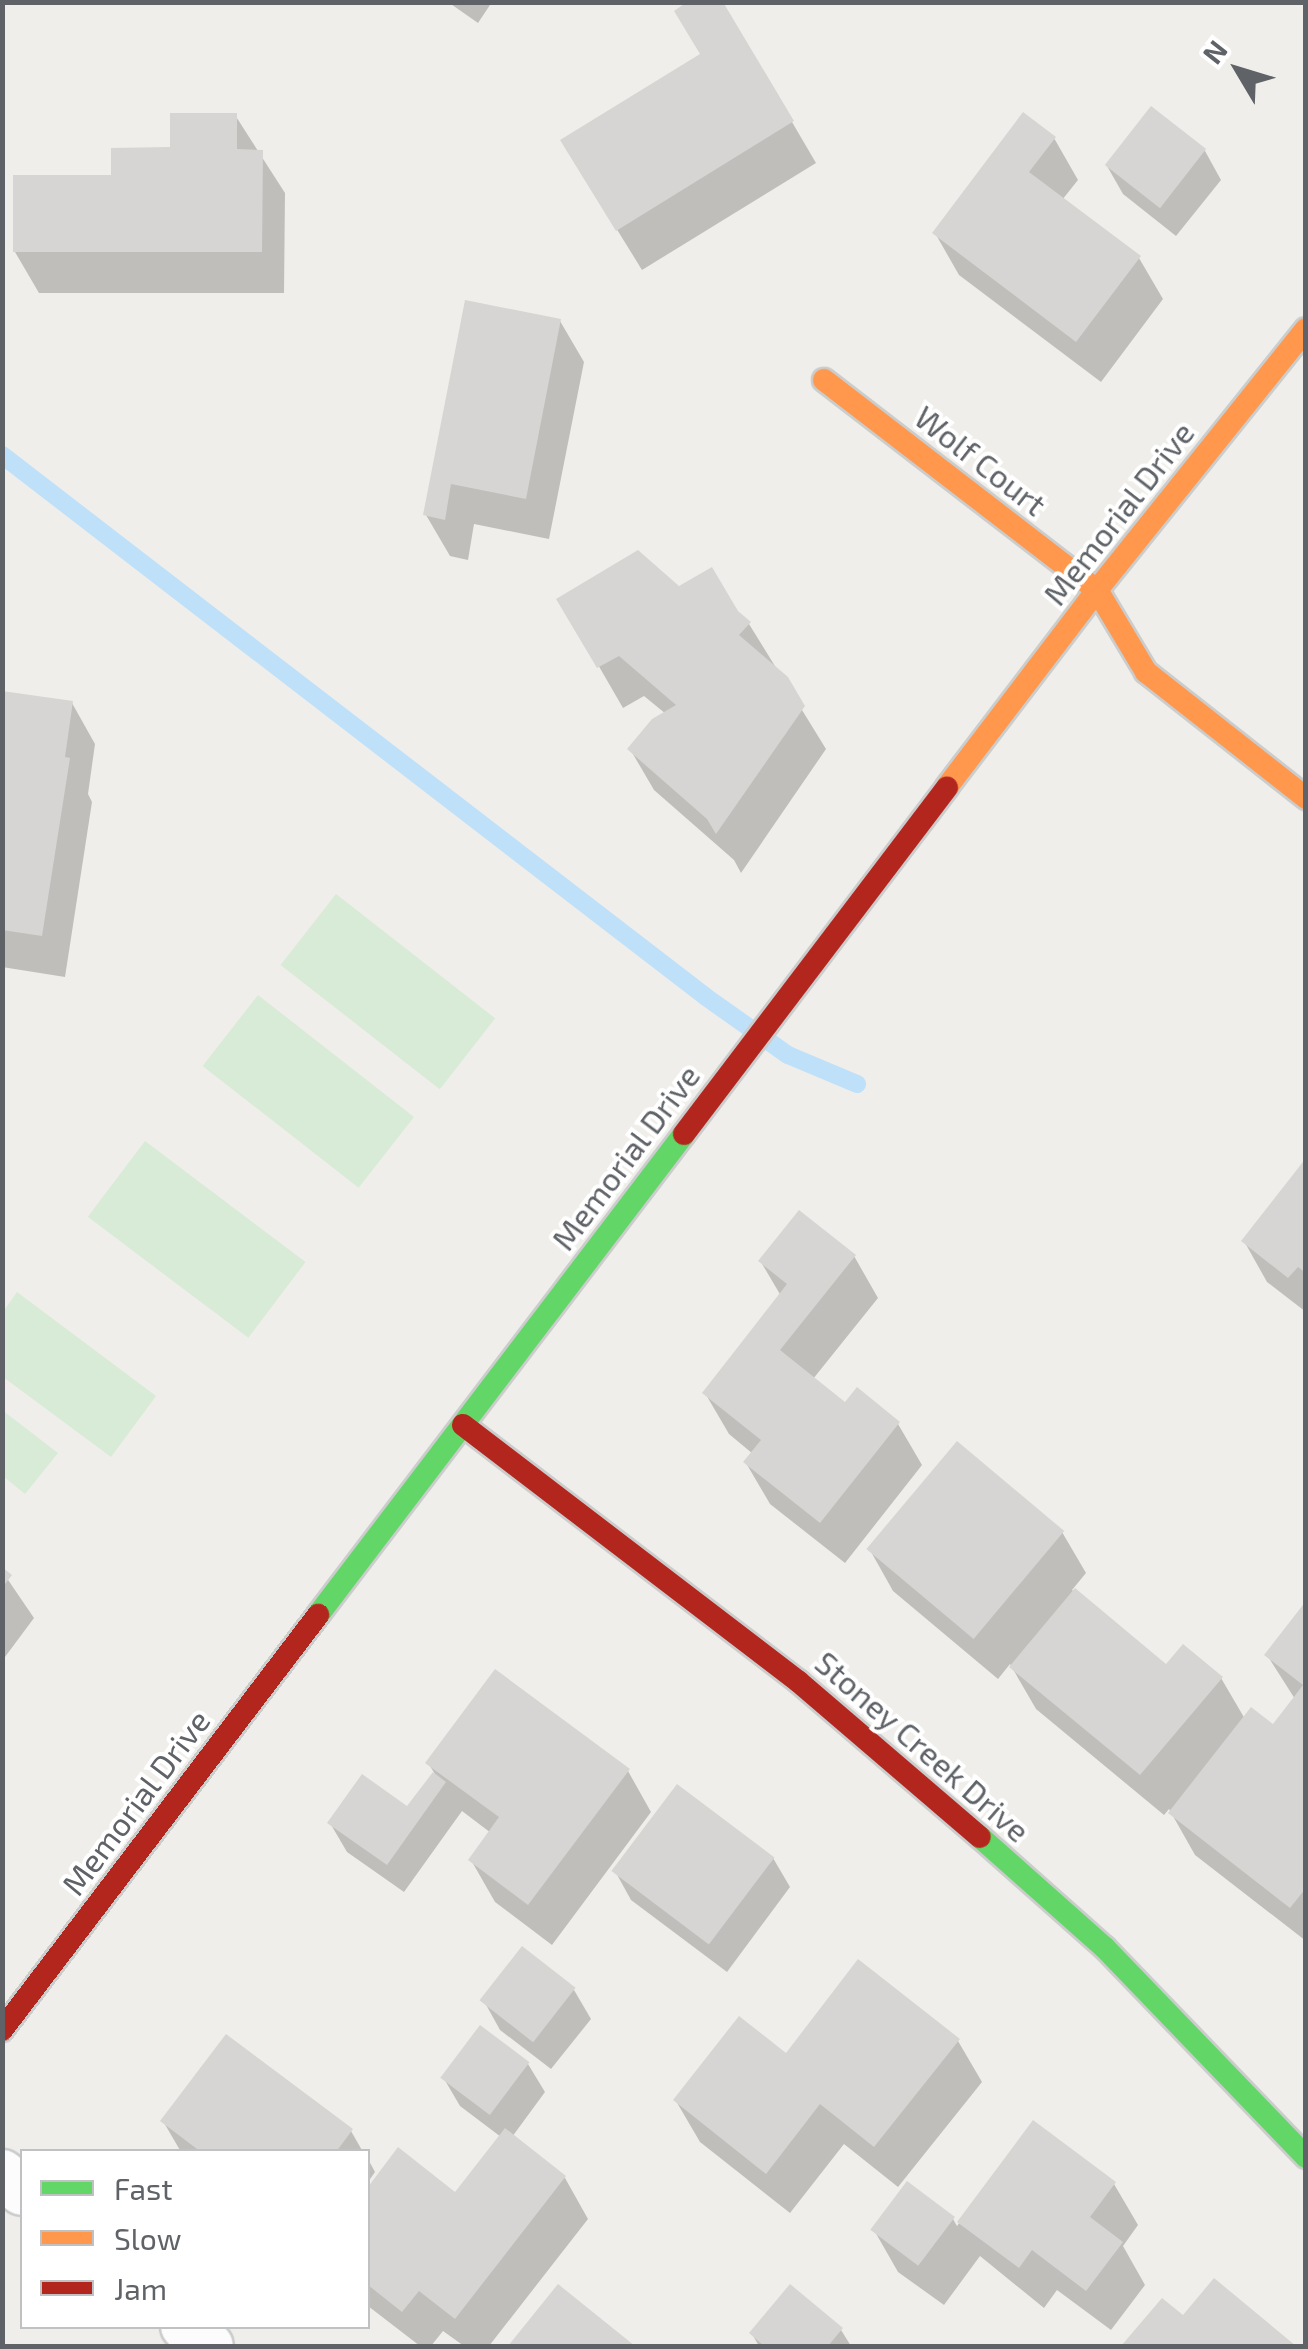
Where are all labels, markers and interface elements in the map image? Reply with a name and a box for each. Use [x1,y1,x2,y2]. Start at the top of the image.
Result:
north arrow [1188,20,1288,120]
text: N [1195,33,1234,70]
street label: Wolf Court [908,397,1054,523]
street label: Memorial Drive [1034,414,1202,612]
street label: Memorial Drive [543,1057,707,1257]
street label: Stoney Creek Drive [808,1642,1038,1850]
street label: Memorial Drive [53,1702,217,1902]
legend [20,2149,370,2329]
text: Fast [114,2170,173,2206]
text: Slow [114,2220,181,2256]
text: Jam [114,2270,167,2306]

